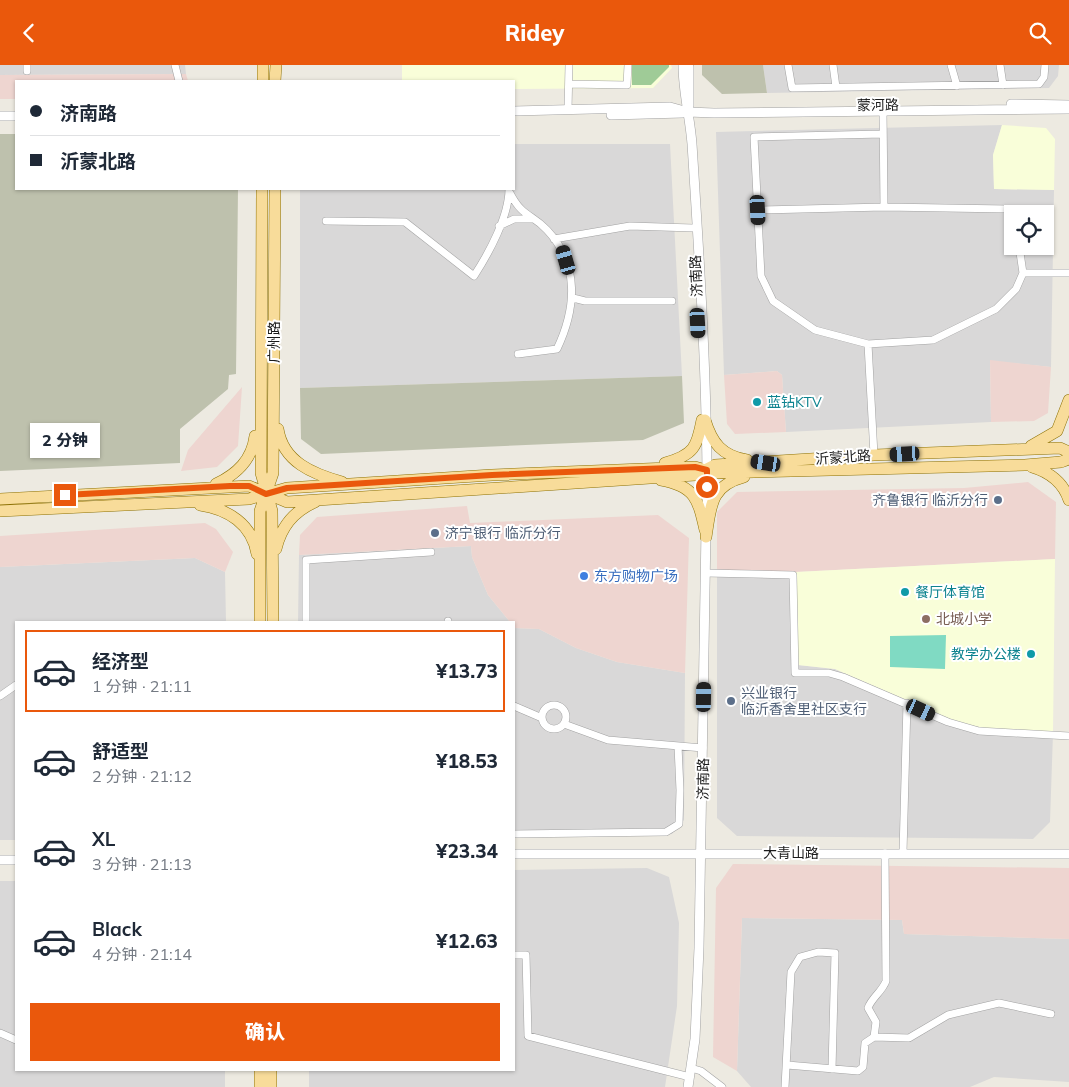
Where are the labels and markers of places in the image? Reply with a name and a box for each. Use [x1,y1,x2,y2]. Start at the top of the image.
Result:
place label: 蓝钻KTV [767,393,822,411]
marker: 蓝钻KTV [751,396,763,408]
place label: 齐鲁银行 临沂分行 [872,491,988,509]
marker: 齐鲁银行 临沂分行 [992,494,1004,506]
place label: 济宁银行 临沂分行 [445,524,561,542]
marker: 济宁银行 临沂分行 [429,527,441,539]
place label: 东方购物广场 [594,567,678,585]
marker: 东方购物广场 [578,570,590,582]
place label: 餐厅体育馆 [915,583,985,601]
marker: 餐厅体育馆 [899,586,911,598]
place label: 北城小学 [936,610,992,628]
marker: 北城小学 [920,613,932,625]
place label: 教学办公楼 [951,645,1021,663]
marker: 教学办公楼 [1025,648,1037,660]
place label: 兴业银行 临沂香舍里社区支行 [741,684,867,718]
marker: 兴业银行 临沂香舍里社区支行 [725,695,737,707]

